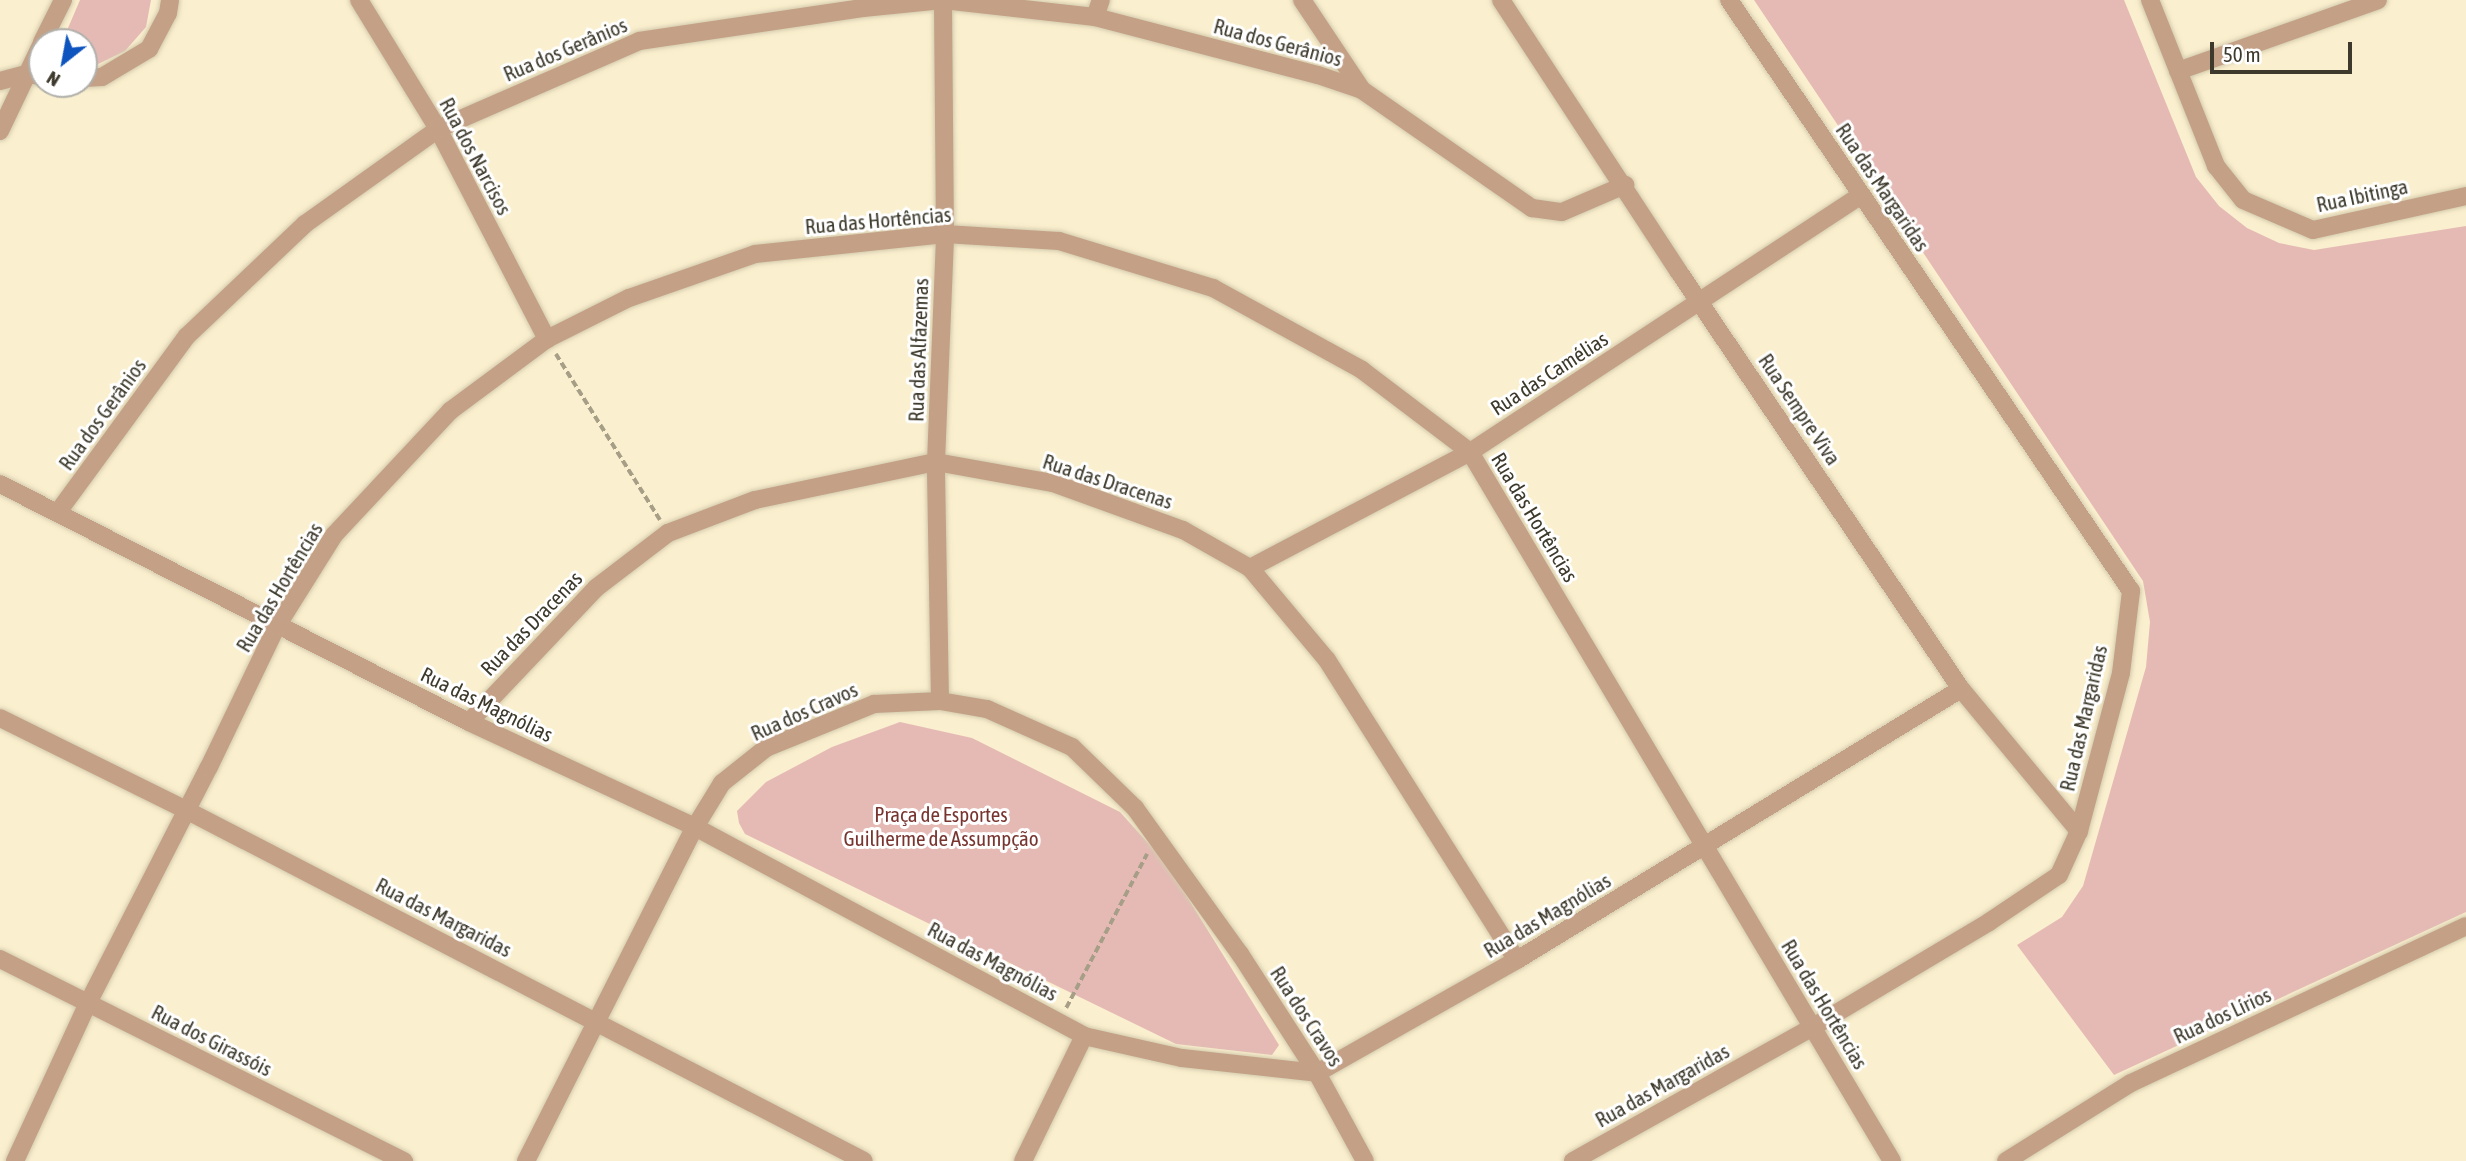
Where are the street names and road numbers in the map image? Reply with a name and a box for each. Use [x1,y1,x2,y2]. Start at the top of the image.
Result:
street label: Rua dos Gerânios [499,12,631,86]
street label: Rua dos Gerânios [1211,13,1345,71]
street label: Rua dos Narcisos [435,93,517,219]
street label: Rua das Margaridas [1831,118,1935,256]
street label: Rua Ibitinga [2314,173,2410,217]
street label: Rua das Hortências [804,201,952,239]
street label: Rua das Alfazemas [903,278,933,422]
street label: Rua das Camélias [1486,326,1612,420]
street label: Rua Sempre Viva [1754,349,1846,469]
street label: Rua dos Gerânios [53,353,151,475]
street label: Rua das Dracenas [1040,448,1176,514]
street label: Rua das Hortências [1486,448,1584,586]
street label: Rua das Hortências [230,518,328,656]
street label: Rua das Dracenas [475,566,587,680]
street label: Rua das Margaridas [2054,642,2112,794]
street label: Rua das Magnólias [417,661,557,747]
street label: Rua dos Cravos [747,676,861,746]
street label: Rua das Magnólias [1479,867,1615,963]
street label: Rua das Margaridas [372,872,516,962]
street label: Rua das Magnólias [924,916,1062,1006]
street label: Rua das Hortências [1776,935,1874,1073]
street label: Rua dos Cravos [1265,961,1349,1071]
street label: Rua dos Lírios [2169,981,2275,1049]
street label: Rua dos Girassóis [148,999,276,1081]
street label: Rua das Margaridas [1591,1038,1733,1132]

